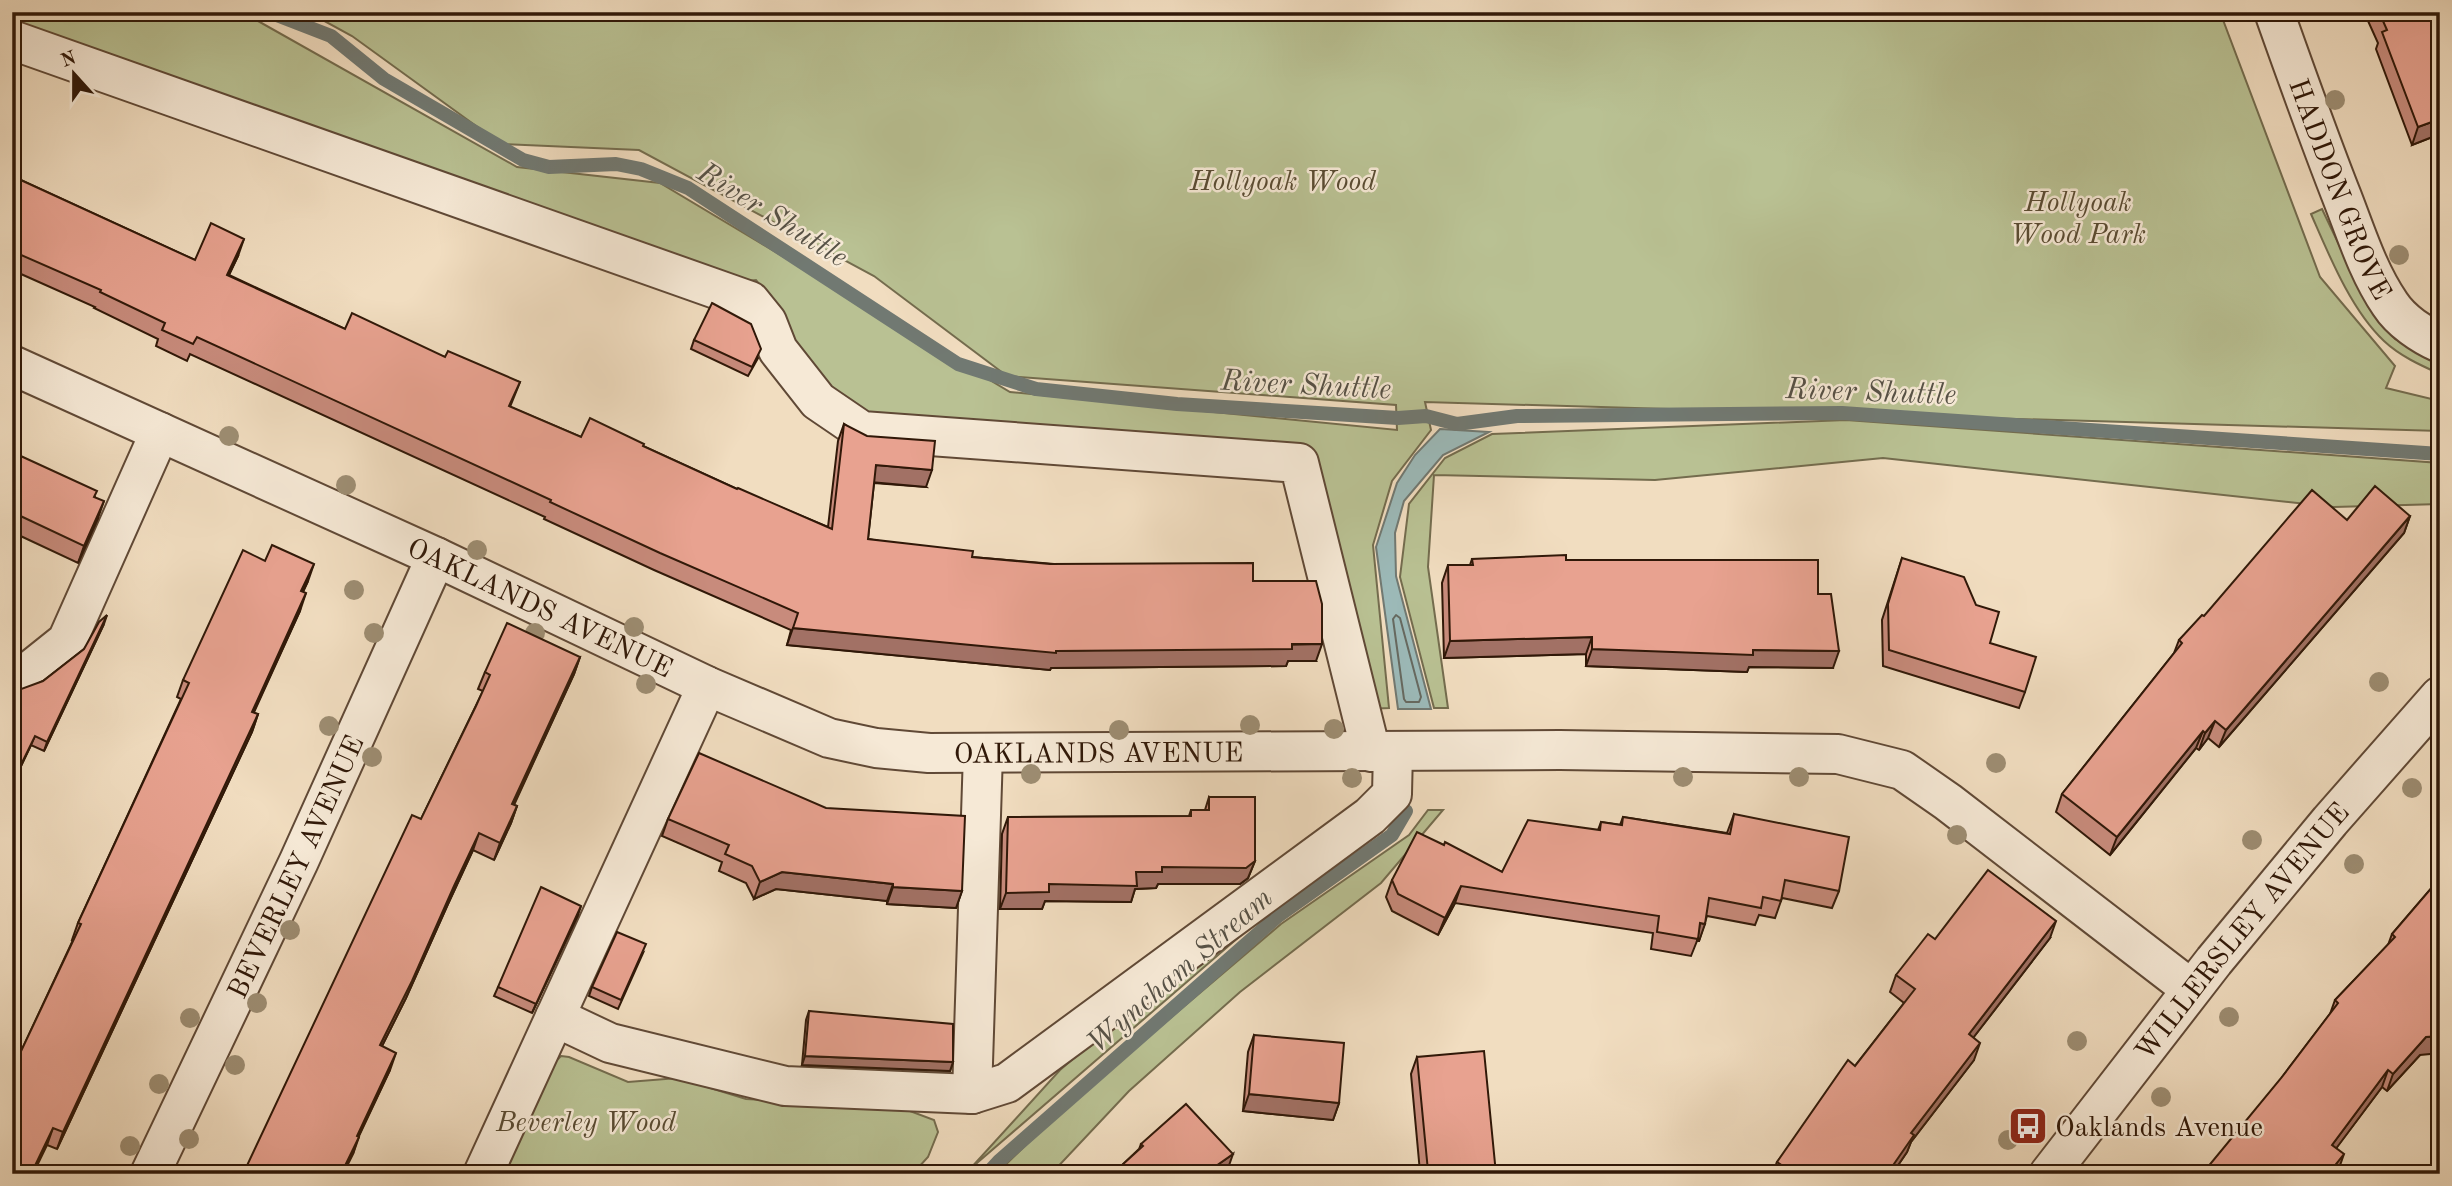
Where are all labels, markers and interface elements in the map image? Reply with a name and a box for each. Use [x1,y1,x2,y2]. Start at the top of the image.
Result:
north arrow [38,38,108,108]
text: N [59,49,79,72]
street label: HADDON GROVE [2282,76,2395,306]
water label: River Shuttle [691,157,852,274]
park label: Hollyoak Wood [1189,169,1376,197]
park label: Hollyoak Wood Park [2010,190,2146,250]
water label: River Shuttle [1219,366,1392,405]
water label: River Shuttle [1784,375,1957,411]
street label: OAKLANDS AVENUE [402,535,676,684]
street label: BEVERLEY AVENUE [225,732,371,1004]
street label: OAKLANDS AVENUE [954,741,1243,770]
street label: WILLERSLEY AVENUE [2132,799,2356,1067]
water label: Wyncham Stream [1082,883,1279,1060]
bus stop icon: Oaklands Avenue [2007,1105,2049,1147]
park label: Beverley Wood [495,1110,676,1138]
place label: Oaklands Avenue [2055,1115,2263,1143]

